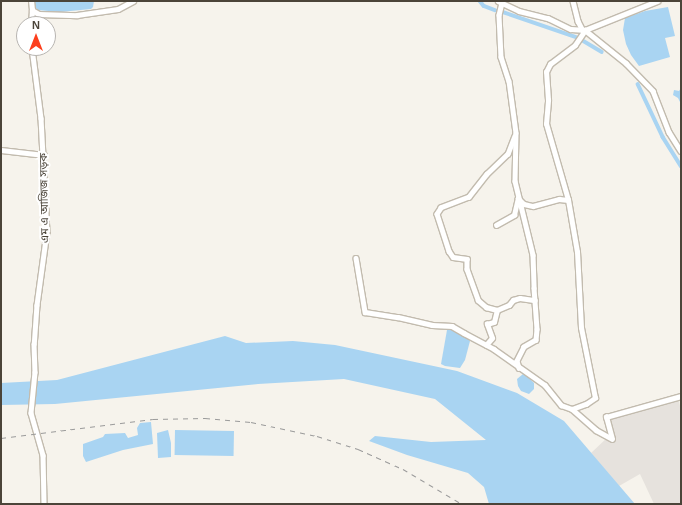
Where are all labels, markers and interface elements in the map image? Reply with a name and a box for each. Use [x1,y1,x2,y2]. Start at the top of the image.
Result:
north arrow [16,16,56,56]
text: N [32,19,40,31]
street label: এম এ আজিজ সড়ক [37,153,51,243]

